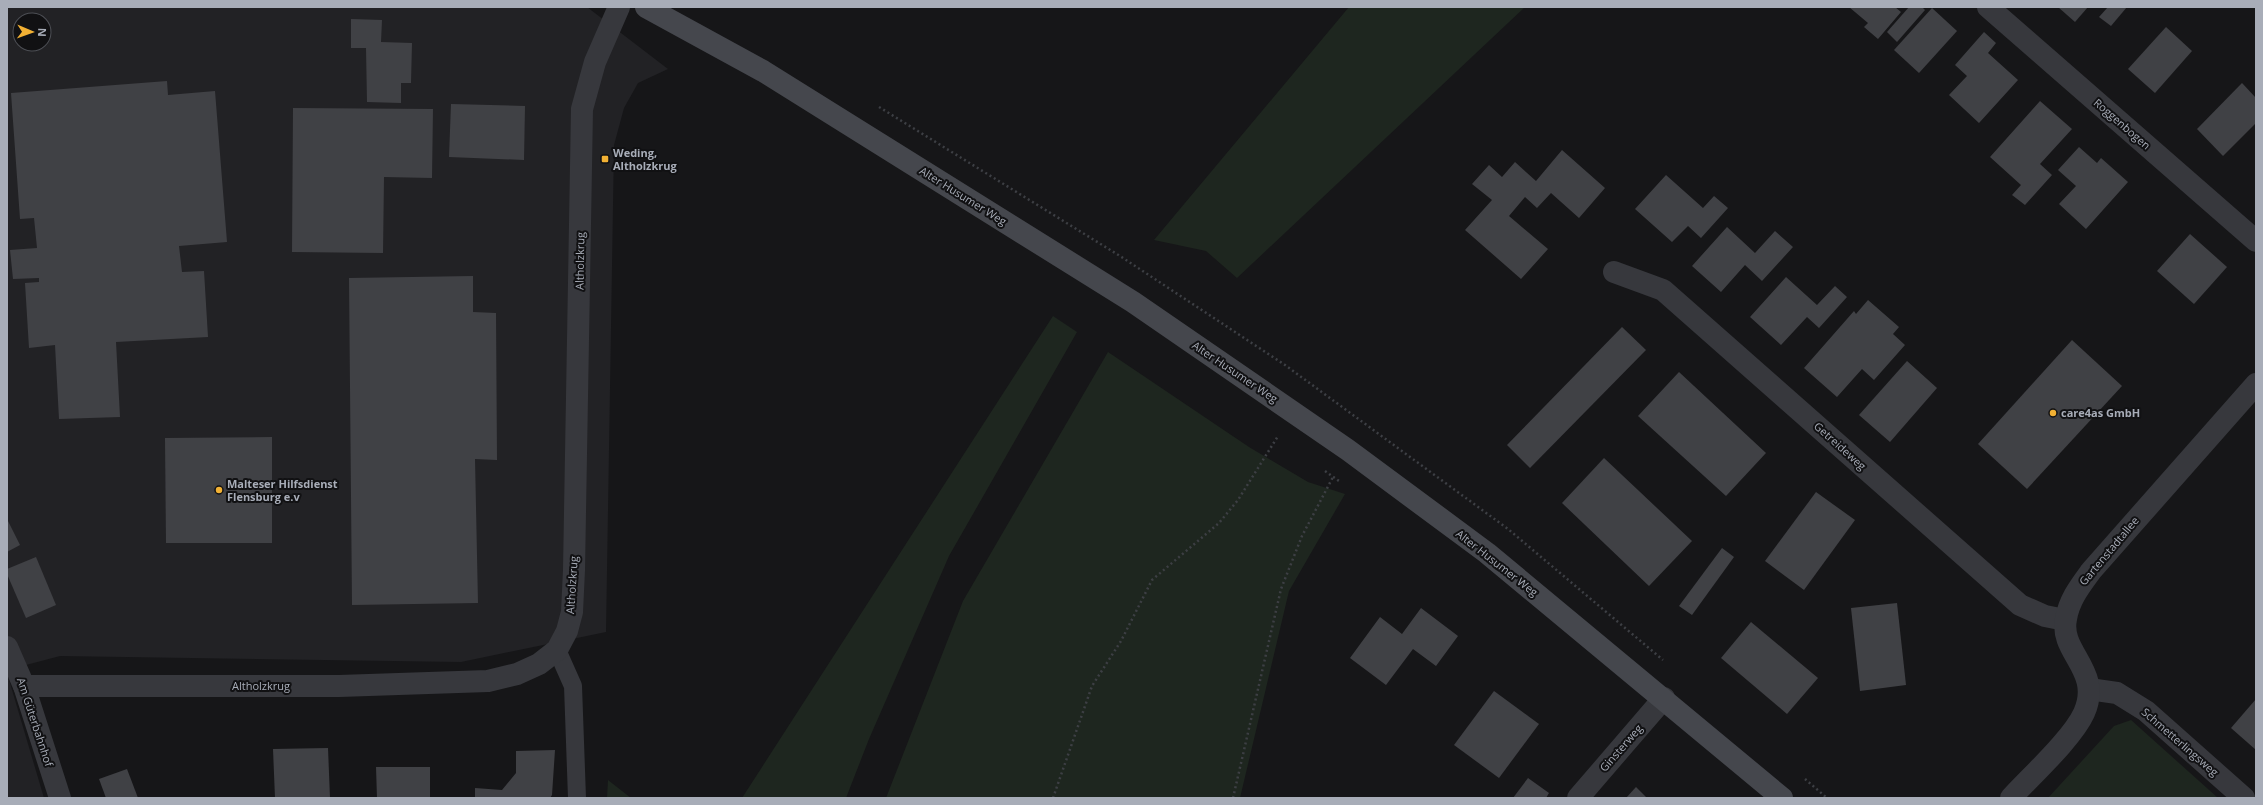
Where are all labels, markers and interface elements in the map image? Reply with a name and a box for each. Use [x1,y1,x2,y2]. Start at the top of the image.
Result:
north arrow [12,12,52,52]
text: N [35,28,50,37]
street label: Roggenbogen [2091,95,2154,152]
place label: Weding, Altholzkrug [613,145,678,173]
marker: Weding, Altholzkrug [600,154,610,164]
street label: Alter Husumer Weg [917,163,1010,228]
street label: Altholzkrug [571,232,588,290]
street label: Alter Husumer Weg [1190,337,1281,406]
place label: care4as GmbH [2061,405,2140,420]
marker: care4as GmbH [2048,408,2058,418]
street label: Getreideweg [1811,418,1870,473]
place label: Malteser Hilfsdienst Flensburg e.v [227,476,338,504]
marker: Malteser Hilfsdienst Flensburg e.v [214,485,224,495]
street label: Gartenstadtallee [2075,513,2142,588]
street label: Alter Husumer Weg [1453,526,1541,599]
street label: Altholzkrug [562,556,581,614]
street label: Am Güterbahnhof [14,675,57,769]
street label: Altholzkrug [232,678,290,693]
street label: Schmetterlingsweg [2139,704,2222,779]
street label: Ginsterweg [1596,721,1645,774]

